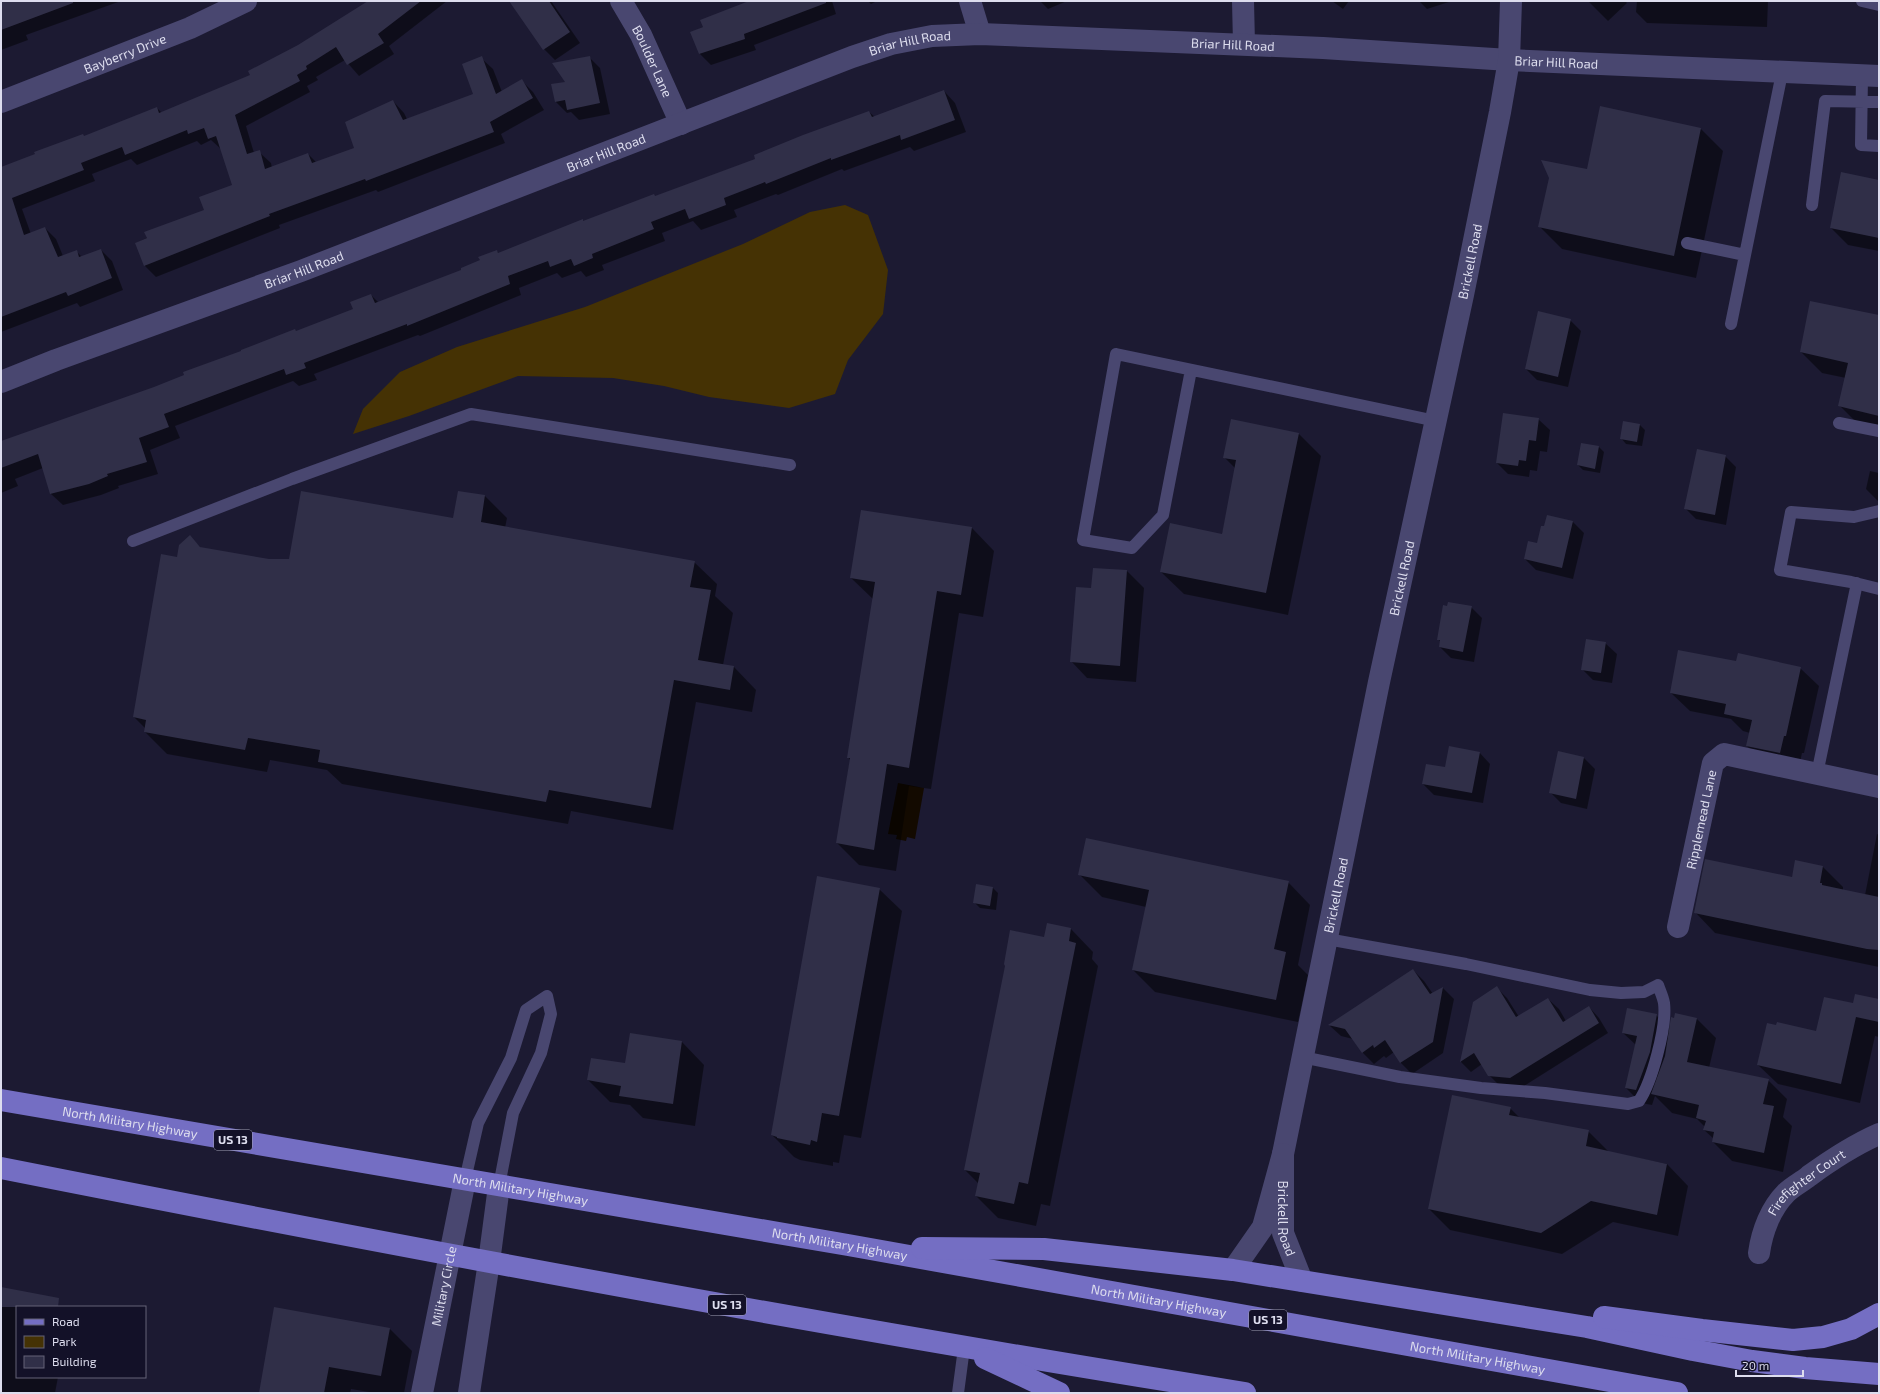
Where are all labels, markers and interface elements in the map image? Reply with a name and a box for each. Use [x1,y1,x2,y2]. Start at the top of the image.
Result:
street label: Boulder Lane [629,22,676,100]
street label: Briar Hill Road [867,27,951,59]
street label: Bayberry Drive [81,30,168,77]
street label: Briar Hill Road [1191,35,1275,54]
street label: Briar Hill Road [1514,52,1599,72]
street label: Briar Hill Road [564,130,648,175]
street label: Brickell Road [1454,222,1485,300]
street label: Briar Hill Road [262,247,346,292]
street label: Brickell Road [1386,539,1417,617]
street label: Ripplemead Lane [1683,768,1719,871]
street label: Brickell Road [1320,856,1351,934]
street label: North Military Highway [61,1103,199,1142]
road number: US 13 [214,1130,252,1150]
street label: Firefighter Court [1764,1146,1848,1218]
street label: North Military Highway [451,1169,590,1208]
street label: Brickell Road [1275,1181,1299,1258]
street label: North Military Highway [771,1224,909,1263]
street label: Military Circle [428,1245,459,1328]
street label: North Military Highway [1090,1281,1228,1320]
road number: US 13 [708,1295,746,1315]
legend [16,1306,146,1378]
road number: US 13 [1249,1310,1287,1330]
text: Road [52,1314,80,1328]
text: Park [52,1334,77,1348]
street label: North Military Highway [1409,1337,1547,1377]
scale bar [1736,1352,1803,1378]
text: Building [52,1354,97,1368]
text: 20 m [1742,1358,1769,1372]

